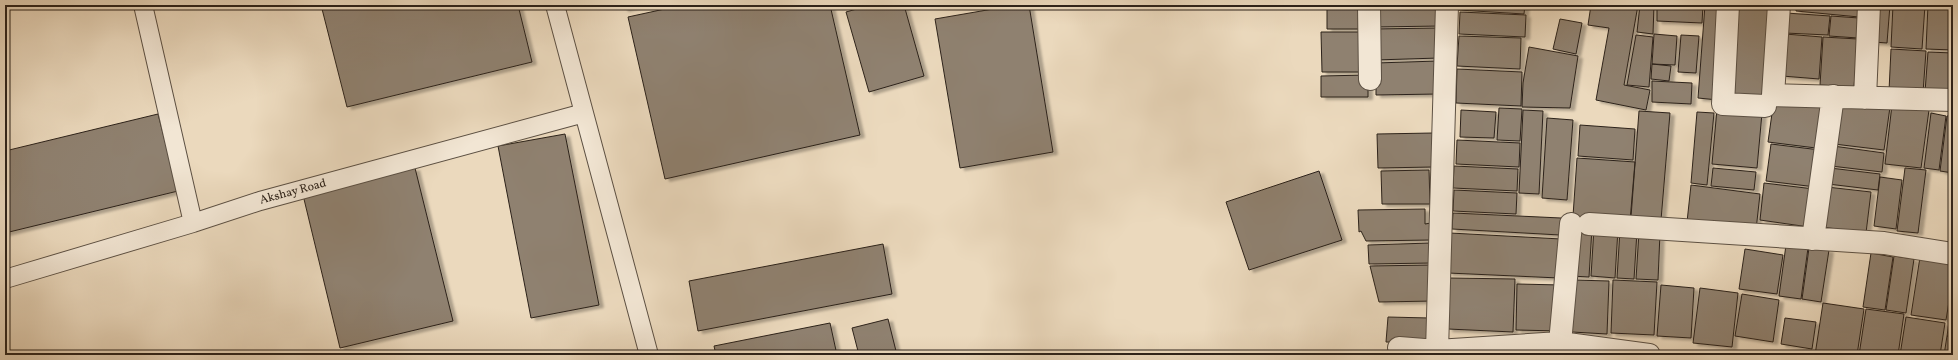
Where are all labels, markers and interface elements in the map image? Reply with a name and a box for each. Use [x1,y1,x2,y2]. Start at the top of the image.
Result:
street label: Akshay Road [258,175,328,209]

